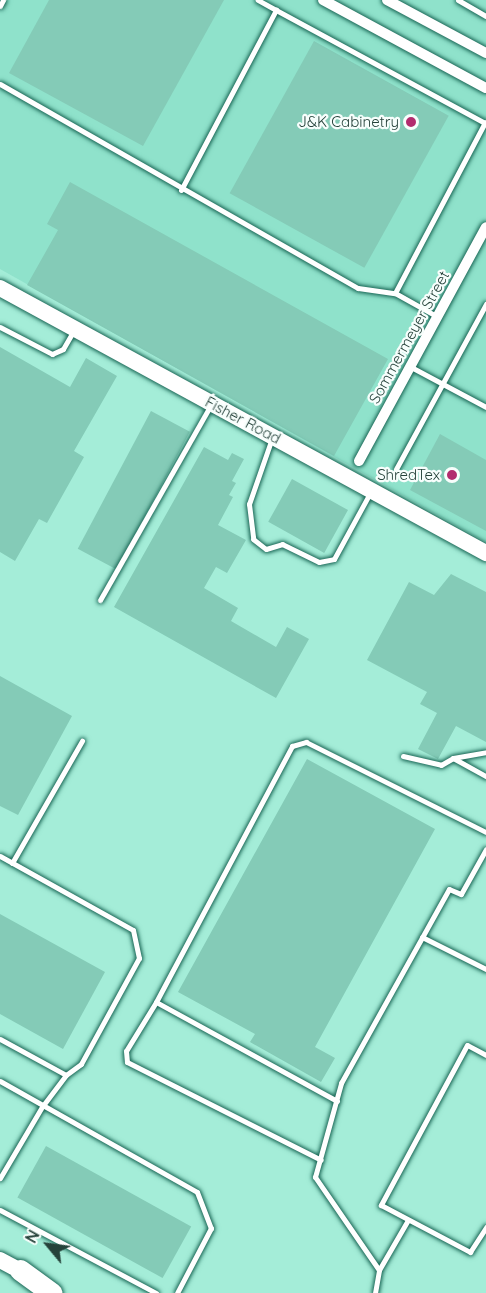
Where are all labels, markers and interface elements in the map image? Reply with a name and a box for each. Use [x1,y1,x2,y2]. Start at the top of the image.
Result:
place label: J&K Cabinetry [298,113,399,131]
marker: J&K Cabinetry [404,115,418,129]
street label: Sommermeyer Street [365,267,453,407]
street label: Fisher Road [202,393,284,447]
place label: ShredTex [377,466,440,484]
marker: ShredTex [445,468,459,482]
north arrow [18,1215,78,1275]
text: N [21,1226,44,1246]

